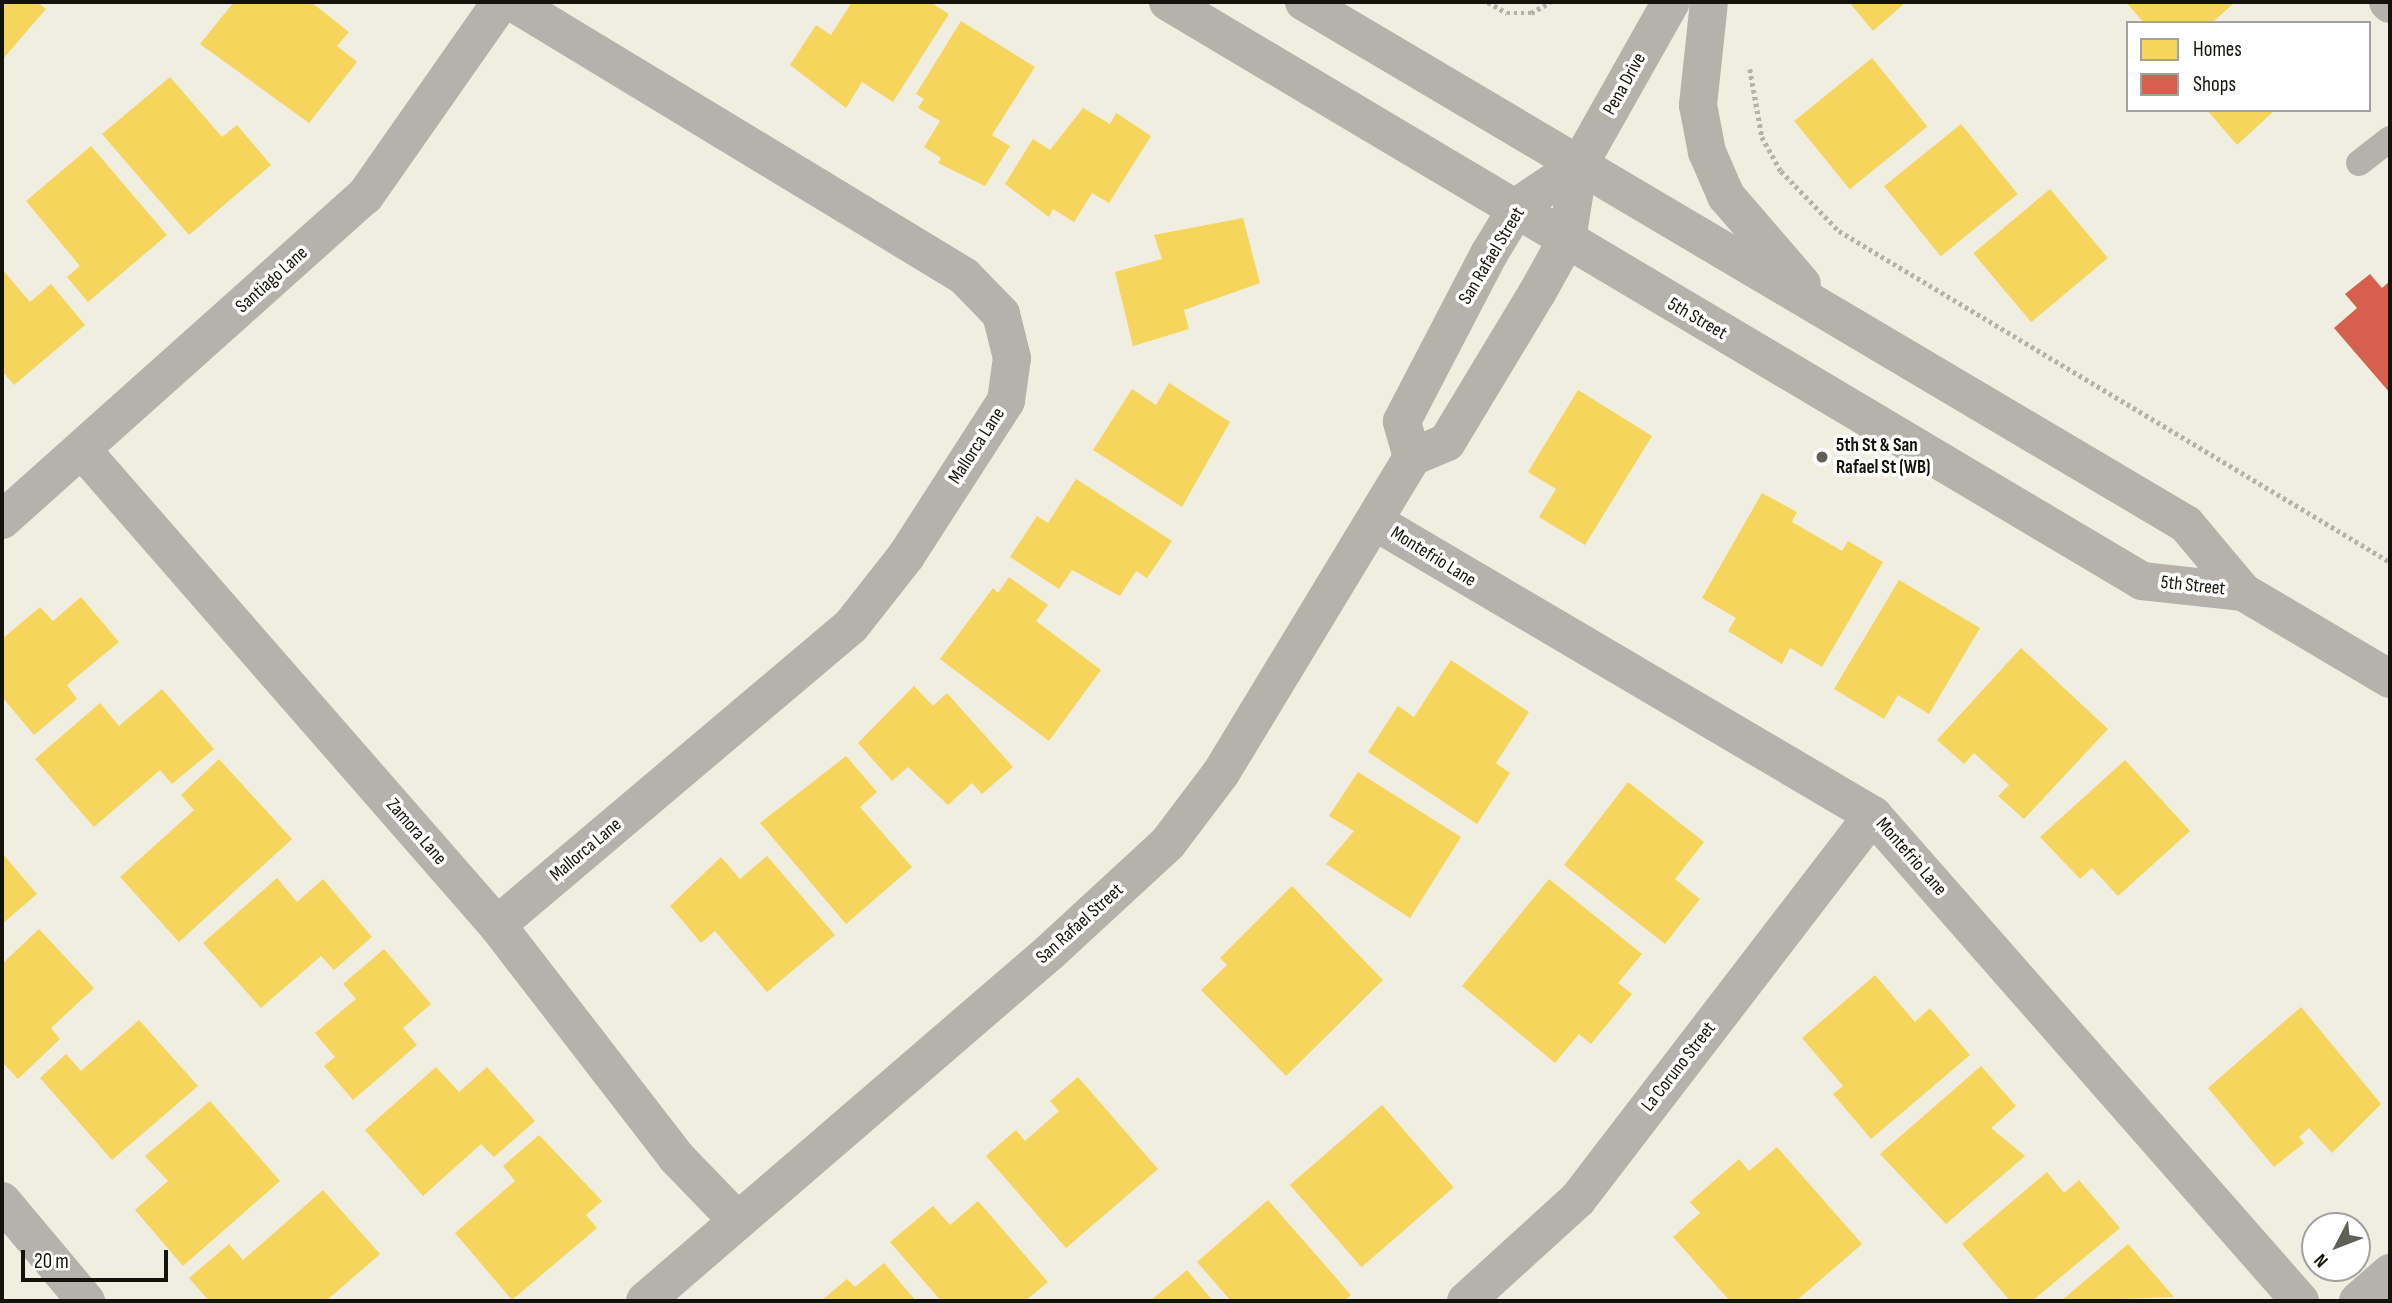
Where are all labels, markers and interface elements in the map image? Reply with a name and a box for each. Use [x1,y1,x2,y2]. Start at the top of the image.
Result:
legend [2126,21,2371,112]
text: Homes [2193,37,2242,62]
street label: Pena Drive [1599,49,1651,119]
text: Shops [2193,72,2236,97]
street label: San Rafael Street [1454,203,1530,309]
street label: Santiago Lane [231,242,313,318]
street label: 5th Street [1663,293,1731,345]
street label: Mallorca Lane [944,404,1010,488]
place label: 5th St & San Rafael St (WB) [1836,435,1930,479]
marker: 5th St & San Rafael St (WB) [1814,449,1830,465]
street label: Montefrio Lane [1386,522,1480,592]
street label: 5th Street [2160,571,2226,601]
street label: Zamora Lane [381,794,451,870]
street label: Mallorca Lane [546,813,626,887]
street label: Montefrio Lane [1871,813,1951,901]
street label: San Rafael Street [1032,879,1128,969]
street label: La Coruno Street [1637,1018,1721,1116]
north arrow [2301,1212,2371,1282]
scale bar [24,1236,172,1280]
text: 20 m [34,1249,69,1274]
text: N [2310,1249,2333,1272]

